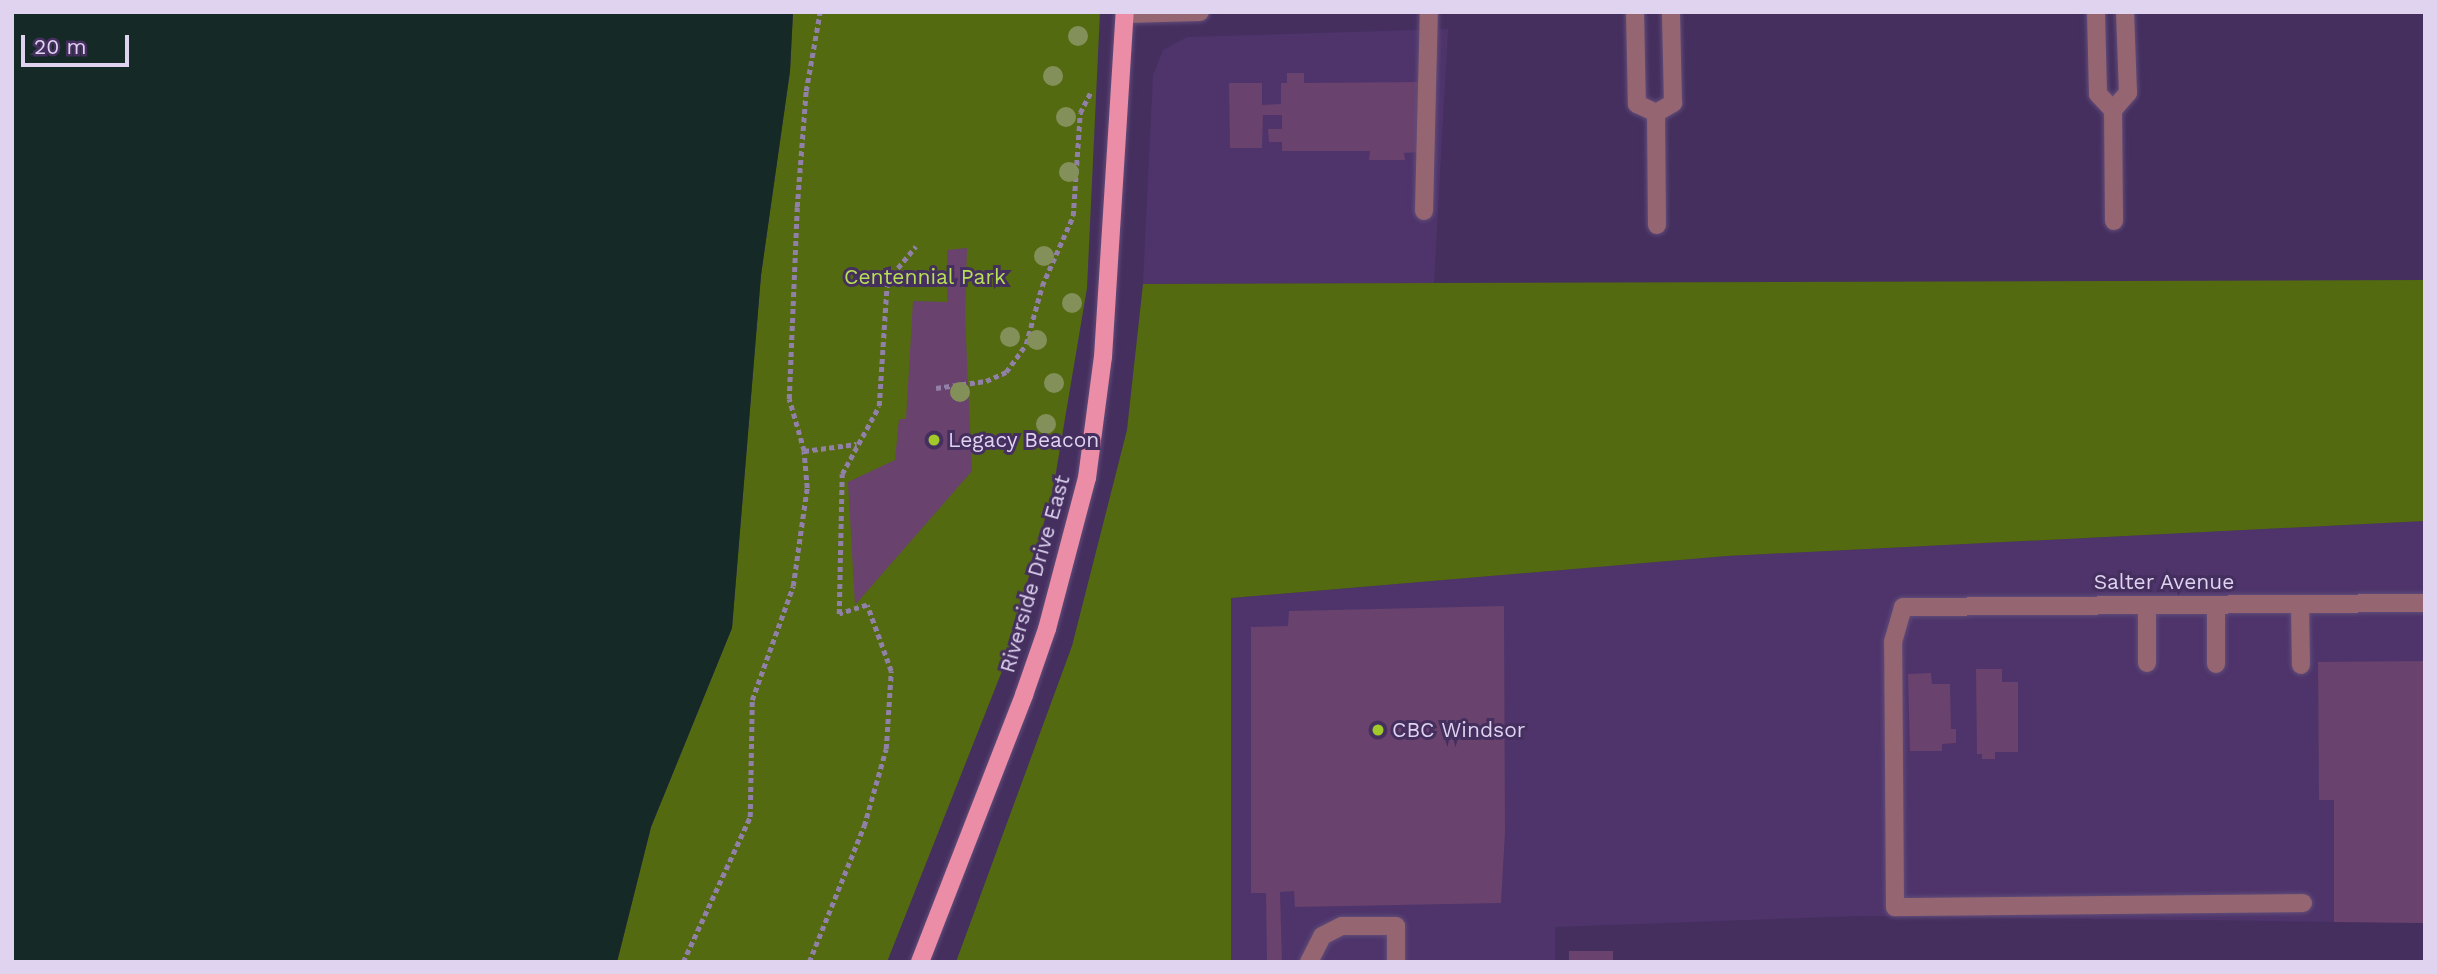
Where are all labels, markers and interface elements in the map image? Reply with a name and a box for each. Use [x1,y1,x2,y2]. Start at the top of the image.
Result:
scale bar [24,21,133,65]
text: 20 m [34,34,86,59]
park label: Centennial Park [844,264,1006,290]
place label: Legacy Beacon [948,427,1100,453]
marker: Legacy Beacon [926,432,942,448]
street label: Riverside Drive East [995,472,1075,676]
street label: Salter Avenue [2093,569,2235,595]
place label: CBC Windsor [1392,717,1526,743]
marker: CBC Windsor [1370,722,1386,738]

